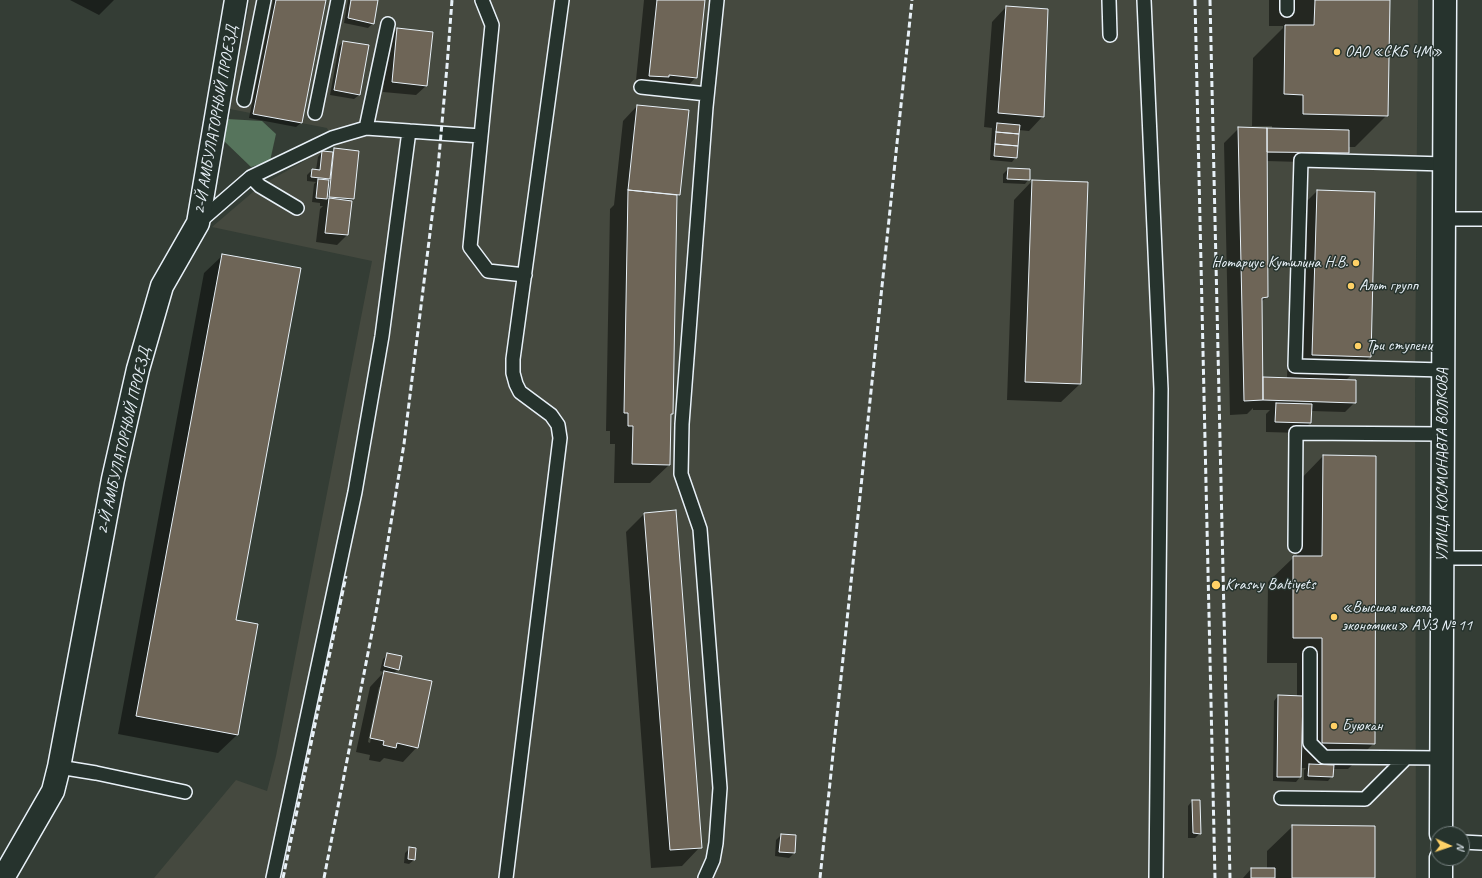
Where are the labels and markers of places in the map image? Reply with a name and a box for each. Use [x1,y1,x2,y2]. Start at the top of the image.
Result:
place label: ОАО «СКБ ЧМ» [1345,42,1442,62]
marker: ОАО «СКБ ЧМ» [1332,47,1342,57]
place label: Нотариус Кутилина Н.В. [1212,253,1348,273]
marker: Нотариус Кутилина Н.В. [1351,258,1361,268]
place label: Альт групп [1359,276,1418,296]
marker: Альт групп [1346,281,1356,291]
place label: Три ступени [1366,336,1432,356]
marker: Три ступени [1353,341,1363,351]
place label: Krasny Baltiyets [1225,575,1315,595]
marker: Krasny Baltiyets [1210,579,1222,591]
place label: «Высшая школа экономики» АУЗ № 11 [1342,598,1472,636]
marker: «Высшая школа экономики» АУЗ № 11 [1329,612,1339,622]
place label: Буюкан [1342,716,1383,736]
marker: Буюкан [1329,721,1339,731]

